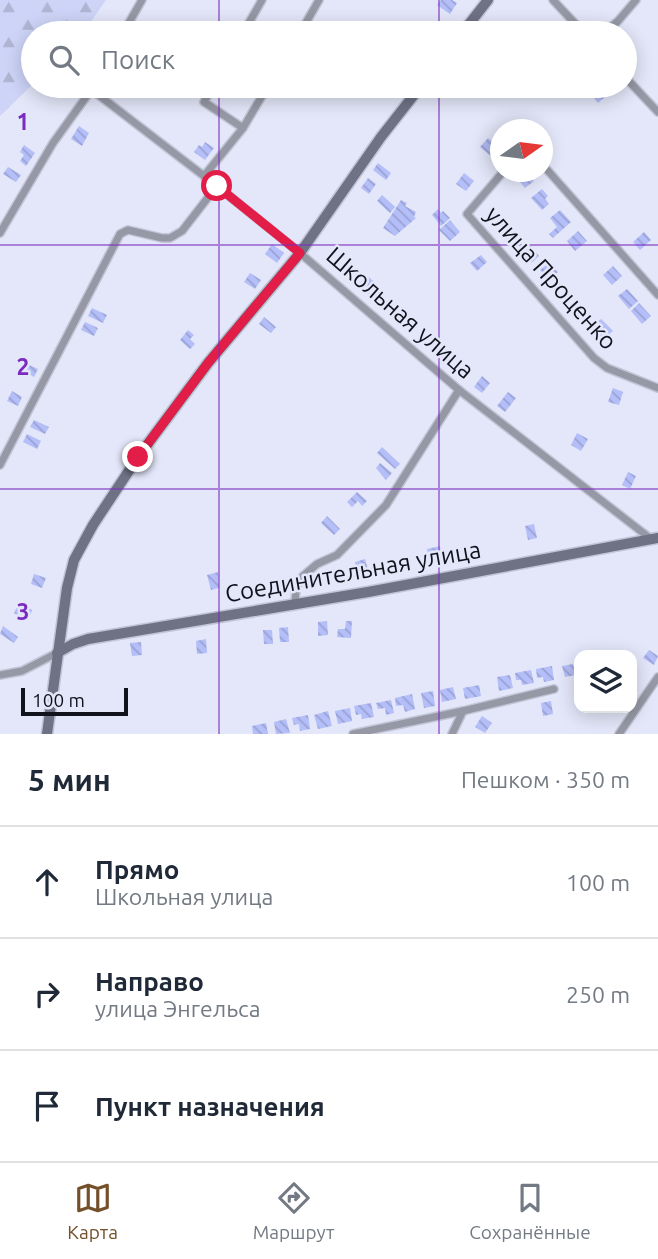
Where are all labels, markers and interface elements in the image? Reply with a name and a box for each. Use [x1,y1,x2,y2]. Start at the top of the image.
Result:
search box [21,21,637,98]
icon: search [45,41,83,79]
text: Поиск [101,45,175,74]
text: 1 [17,109,29,134]
north arrow [490,119,553,182]
route start [201,170,232,201]
street label: улица Проценко [480,201,623,355]
street label: Школьная улица [321,241,479,384]
text: 2 [17,354,29,379]
route end [122,441,153,472]
street label: Соединительная улица [223,536,483,607]
text: 3 [17,599,29,624]
map controls [574,650,637,713]
button: layers [574,650,637,713]
scale bar [21,685,128,717]
text: 100 m [32,689,85,711]
text: 5 мин [28,763,111,797]
text: Пешком · 350 m [461,767,630,792]
text: Прямо [95,855,179,884]
icon: ahead [28,863,66,901]
text: 100 m [566,870,630,895]
text: Школьная улица [95,884,273,909]
text: Направо [95,967,204,996]
icon: right [28,975,66,1013]
text: 250 m [566,982,630,1007]
text: улица Энгельса [95,996,261,1021]
icon: arrive [28,1087,66,1125]
text: Пункт назначения [95,1092,325,1121]
tab: Карта [67,1179,118,1243]
tab: Маршрут [253,1179,335,1243]
tab: Сохранённые [469,1179,591,1243]

